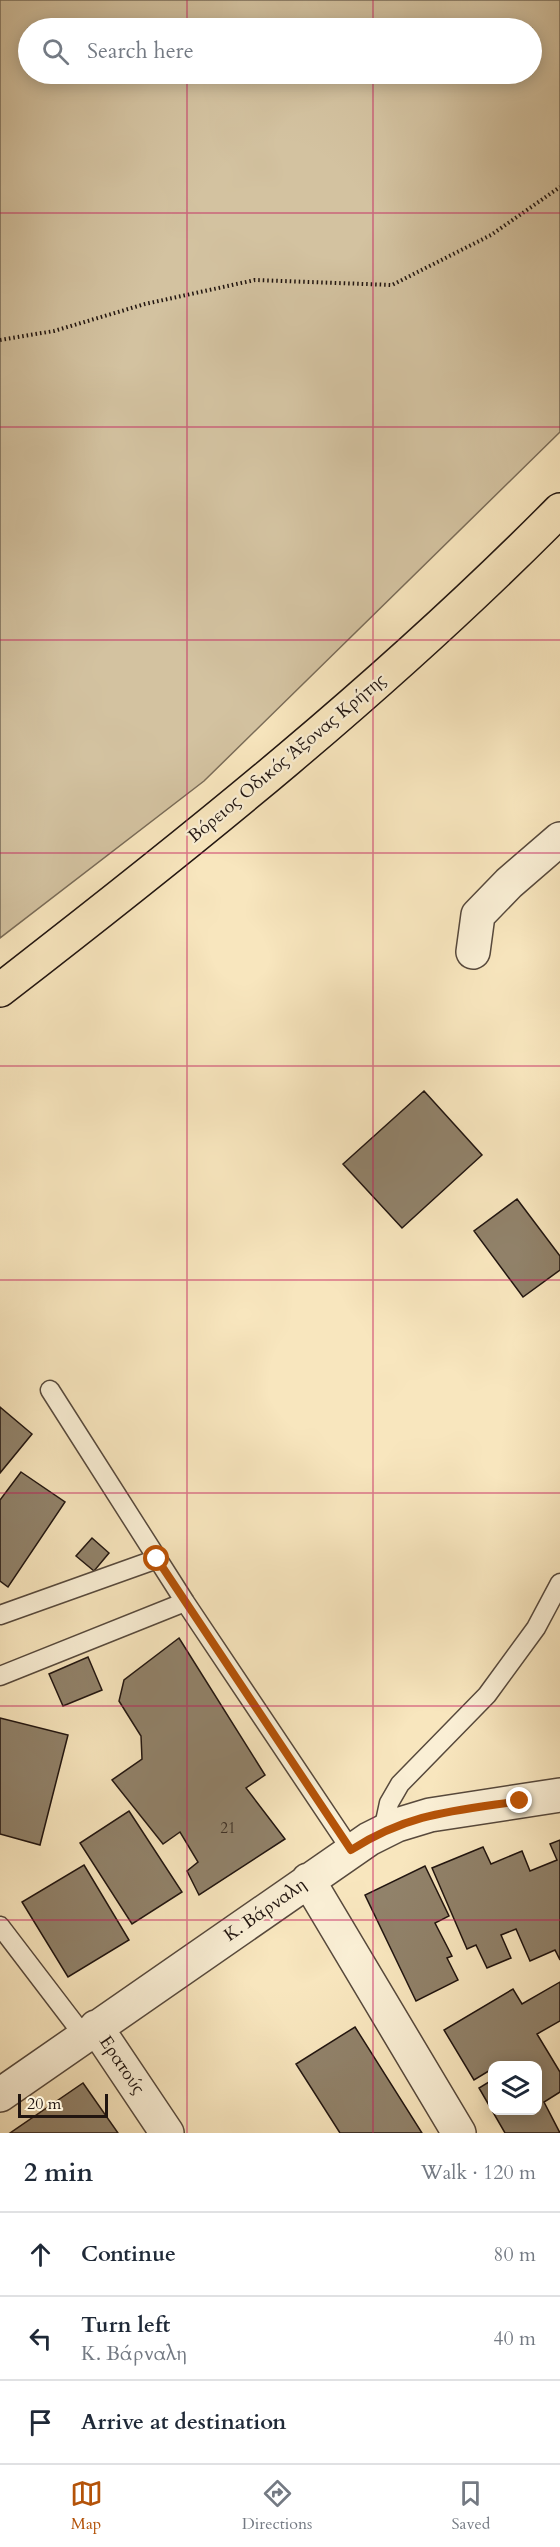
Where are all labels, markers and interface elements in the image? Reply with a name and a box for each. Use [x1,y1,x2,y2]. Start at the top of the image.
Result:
search box [18,18,542,84]
icon: search [39,35,72,68]
text: Search here [87,36,194,66]
street label: Βόρειος Οδικός Άξονας Κρήτης [183,667,392,848]
route start [143,1545,169,1571]
route end [506,1787,532,1813]
house number: 21 [220,1818,236,1838]
street label: Κ. Βάρναλη [219,1872,311,1948]
street label: Ερατούς [93,2031,151,2100]
map controls [488,2061,542,2115]
button: layers [488,2061,542,2115]
scale bar [18,2091,108,2118]
text: 20 m [27,2093,61,2115]
text: 2 min [24,2155,93,2190]
text: Walk · 120 m [421,2159,536,2186]
icon: ahead [24,2238,57,2271]
text: Continue [81,2239,176,2269]
text: 80 m [493,2241,536,2268]
text: Turn left [81,2310,170,2340]
icon: left [24,2322,57,2355]
text: 40 m [493,2325,536,2352]
text: Κ. Βάρναλη [81,2340,187,2367]
icon: arrive [24,2406,57,2439]
text: Arrive at destination [81,2407,286,2437]
tab: Map [70,2477,103,2535]
tab: Directions [242,2477,312,2535]
tab: Saved [452,2477,490,2535]

